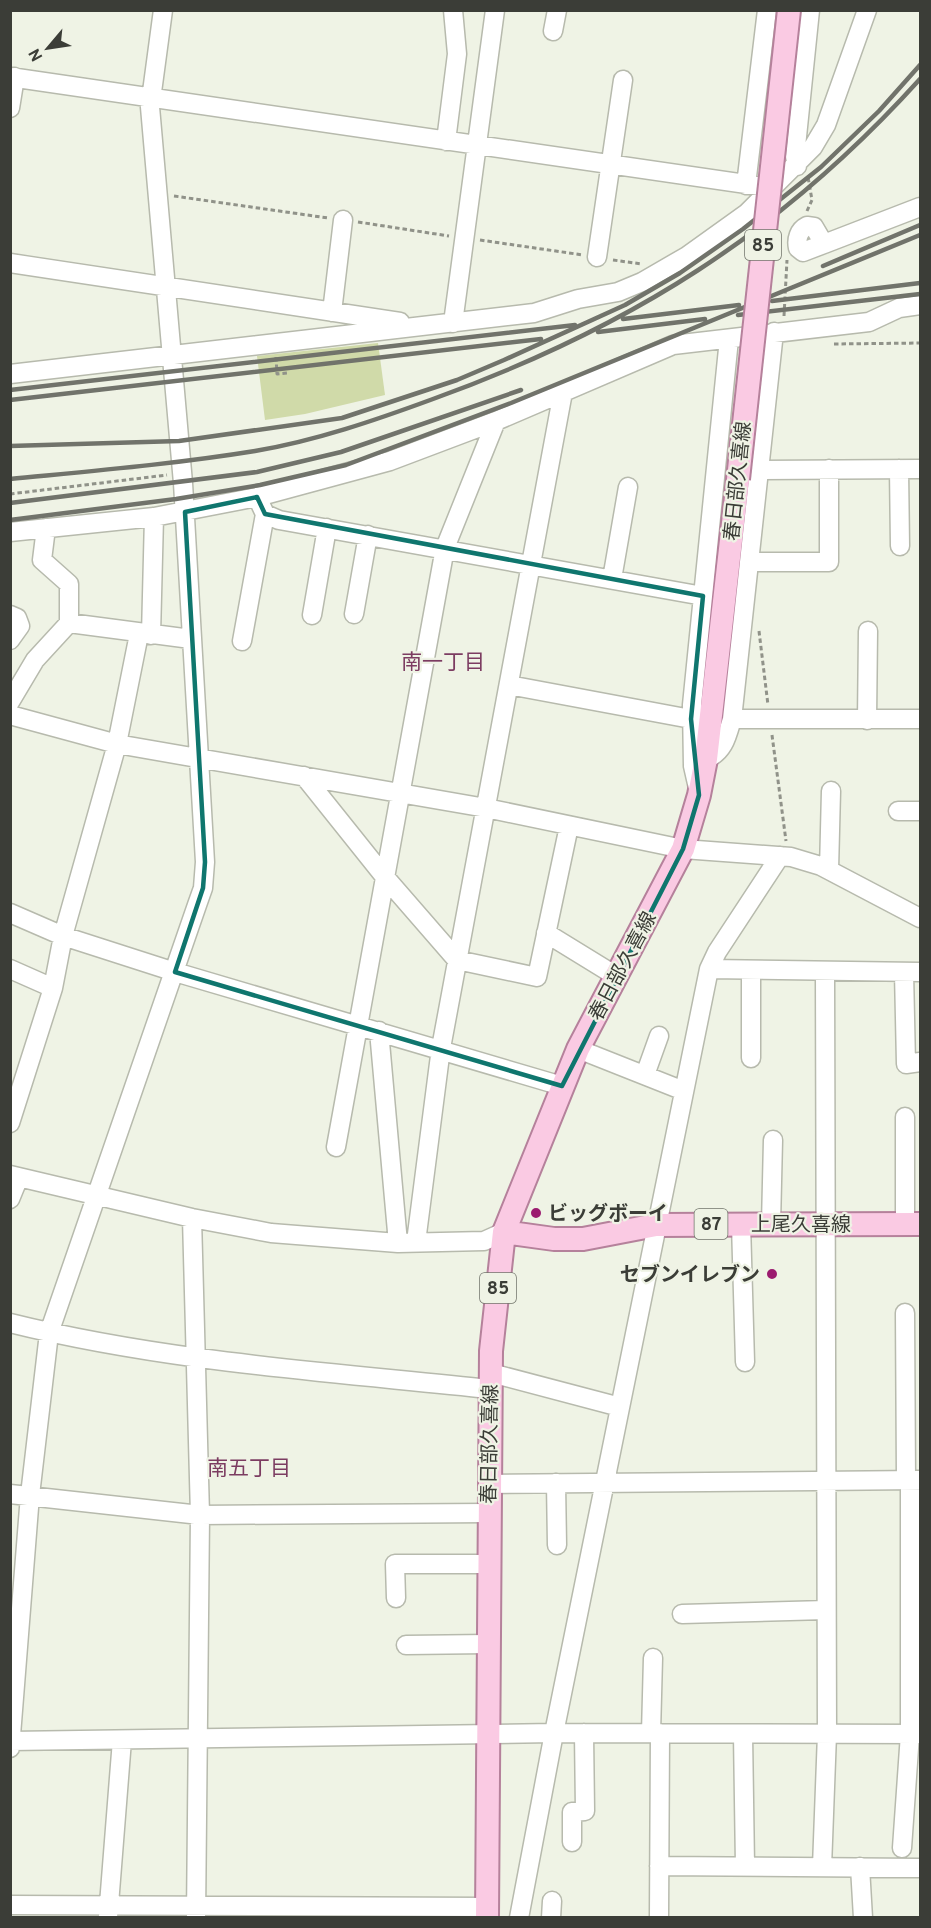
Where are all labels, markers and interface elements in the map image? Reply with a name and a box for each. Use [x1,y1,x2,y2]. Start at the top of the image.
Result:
north arrow [18,18,78,78]
text: N [25,44,48,64]
road number: 85 [745,230,781,260]
street label: 春日部久喜線 [720,420,758,542]
district label: 南一丁目 [401,650,485,677]
street label: 春日部久喜線 [584,908,663,1026]
place label: ビッグボーイ [548,1202,668,1228]
marker: ビッグボーイ [529,1206,543,1220]
road number: 87 [694,1209,728,1239]
street label: 上尾久喜線 [751,1213,851,1239]
place label: セブンイレブン [620,1263,760,1289]
marker: セブンイレブン [765,1267,779,1281]
road number: 85 [480,1273,516,1303]
street label: 春日部久喜線 [477,1384,505,1504]
district label: 南五丁目 [207,1456,291,1483]

